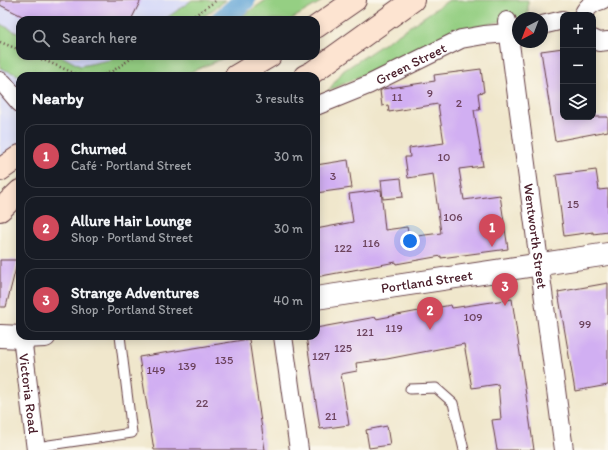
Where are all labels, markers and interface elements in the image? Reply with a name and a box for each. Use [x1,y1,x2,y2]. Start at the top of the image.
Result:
north arrow [512,12,548,48]
map controls [560,12,596,120]
button: + [560,12,596,48]
search box [16,16,320,60]
icon: search [30,27,52,49]
text: Search here [62,29,137,47]
street label: Green Street [373,39,449,88]
button: − [560,48,596,84]
button: layers [560,84,596,120]
house number: 9 [427,86,433,100]
text: Nearby [32,88,84,108]
house number: 11 [391,90,403,104]
text: 3 results [255,91,304,106]
house number: 2 [456,96,463,110]
text: Churned [71,140,127,158]
text: 1 [43,149,49,164]
text: 30 m [274,149,303,164]
house number: 10 [438,150,450,164]
text: Café · Portland Street [71,158,191,173]
house number: 3 [330,169,337,183]
street label: Wentworth Street [520,182,551,290]
house number: 15 [567,197,579,211]
house number: 106 [443,210,463,224]
text: Allure Hair Lounge [71,212,192,230]
pin: 1 [479,214,505,247]
text: 2 [43,221,49,236]
text: 30 m [274,221,303,236]
text: Shop · Portland Street [71,230,193,245]
your location [400,231,420,251]
house number: 116 [362,236,380,250]
house number: 122 [334,241,353,255]
street label: Portland Street [380,266,474,297]
pin: 3 [492,273,518,306]
text: Strange Adventures [71,284,199,302]
text: 3 [42,293,50,308]
text: 40 m [273,293,303,308]
pin: 2 [417,297,443,330]
text: Shop · Portland Street [71,302,193,317]
house number: 109 [463,310,483,324]
house number: 99 [579,317,591,331]
house number: 119 [385,321,403,335]
house number: 121 [356,325,374,339]
house number: 125 [334,341,352,355]
house number: 127 [312,349,330,363]
street label: Victoria Road [16,352,42,435]
house number: 135 [215,353,233,367]
house number: 139 [178,359,196,373]
house number: 149 [146,363,166,377]
house number: 22 [196,396,209,410]
house number: 21 [325,409,337,423]

